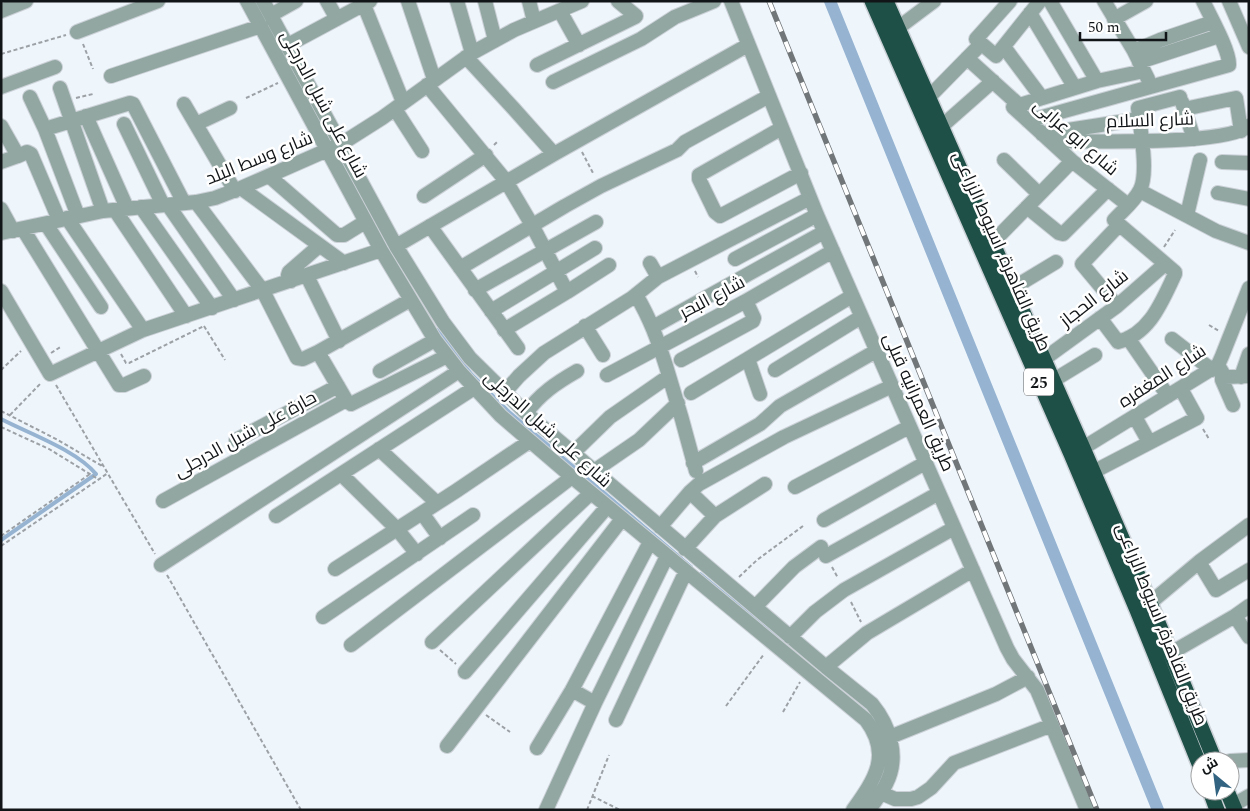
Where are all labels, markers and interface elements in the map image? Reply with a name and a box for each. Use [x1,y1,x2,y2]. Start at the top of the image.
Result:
scale bar [1080,10,1166,42]
text: 50 m [1088,16,1120,39]
street label: شارع على شبل الدرجلى [273,26,374,183]
street label: شارع ابو عرابى [1027,93,1124,182]
street label: شارع السلام [1106,105,1194,136]
street label: شارع وسط البلد [202,125,317,192]
street label: طريق القاهرة, اسيوط الزراعى [945,147,1058,356]
street label: شارع الحجاز [1053,263,1135,335]
street label: شارع البحر [674,269,750,326]
street label: طريق العمرانيه قبلى [876,328,961,476]
street label: شارع المغفره [1113,338,1212,415]
street label: شارع على شبل الدرجلى [478,365,618,494]
road number: 25 [1024,368,1054,396]
street label: حارة على شبل الدرجلى [169,384,322,485]
street label: طريق القاهرة, اسيوط الزراعى [1108,519,1215,730]
north arrow [1190,751,1240,801]
text: ش [1196,752,1222,779]

